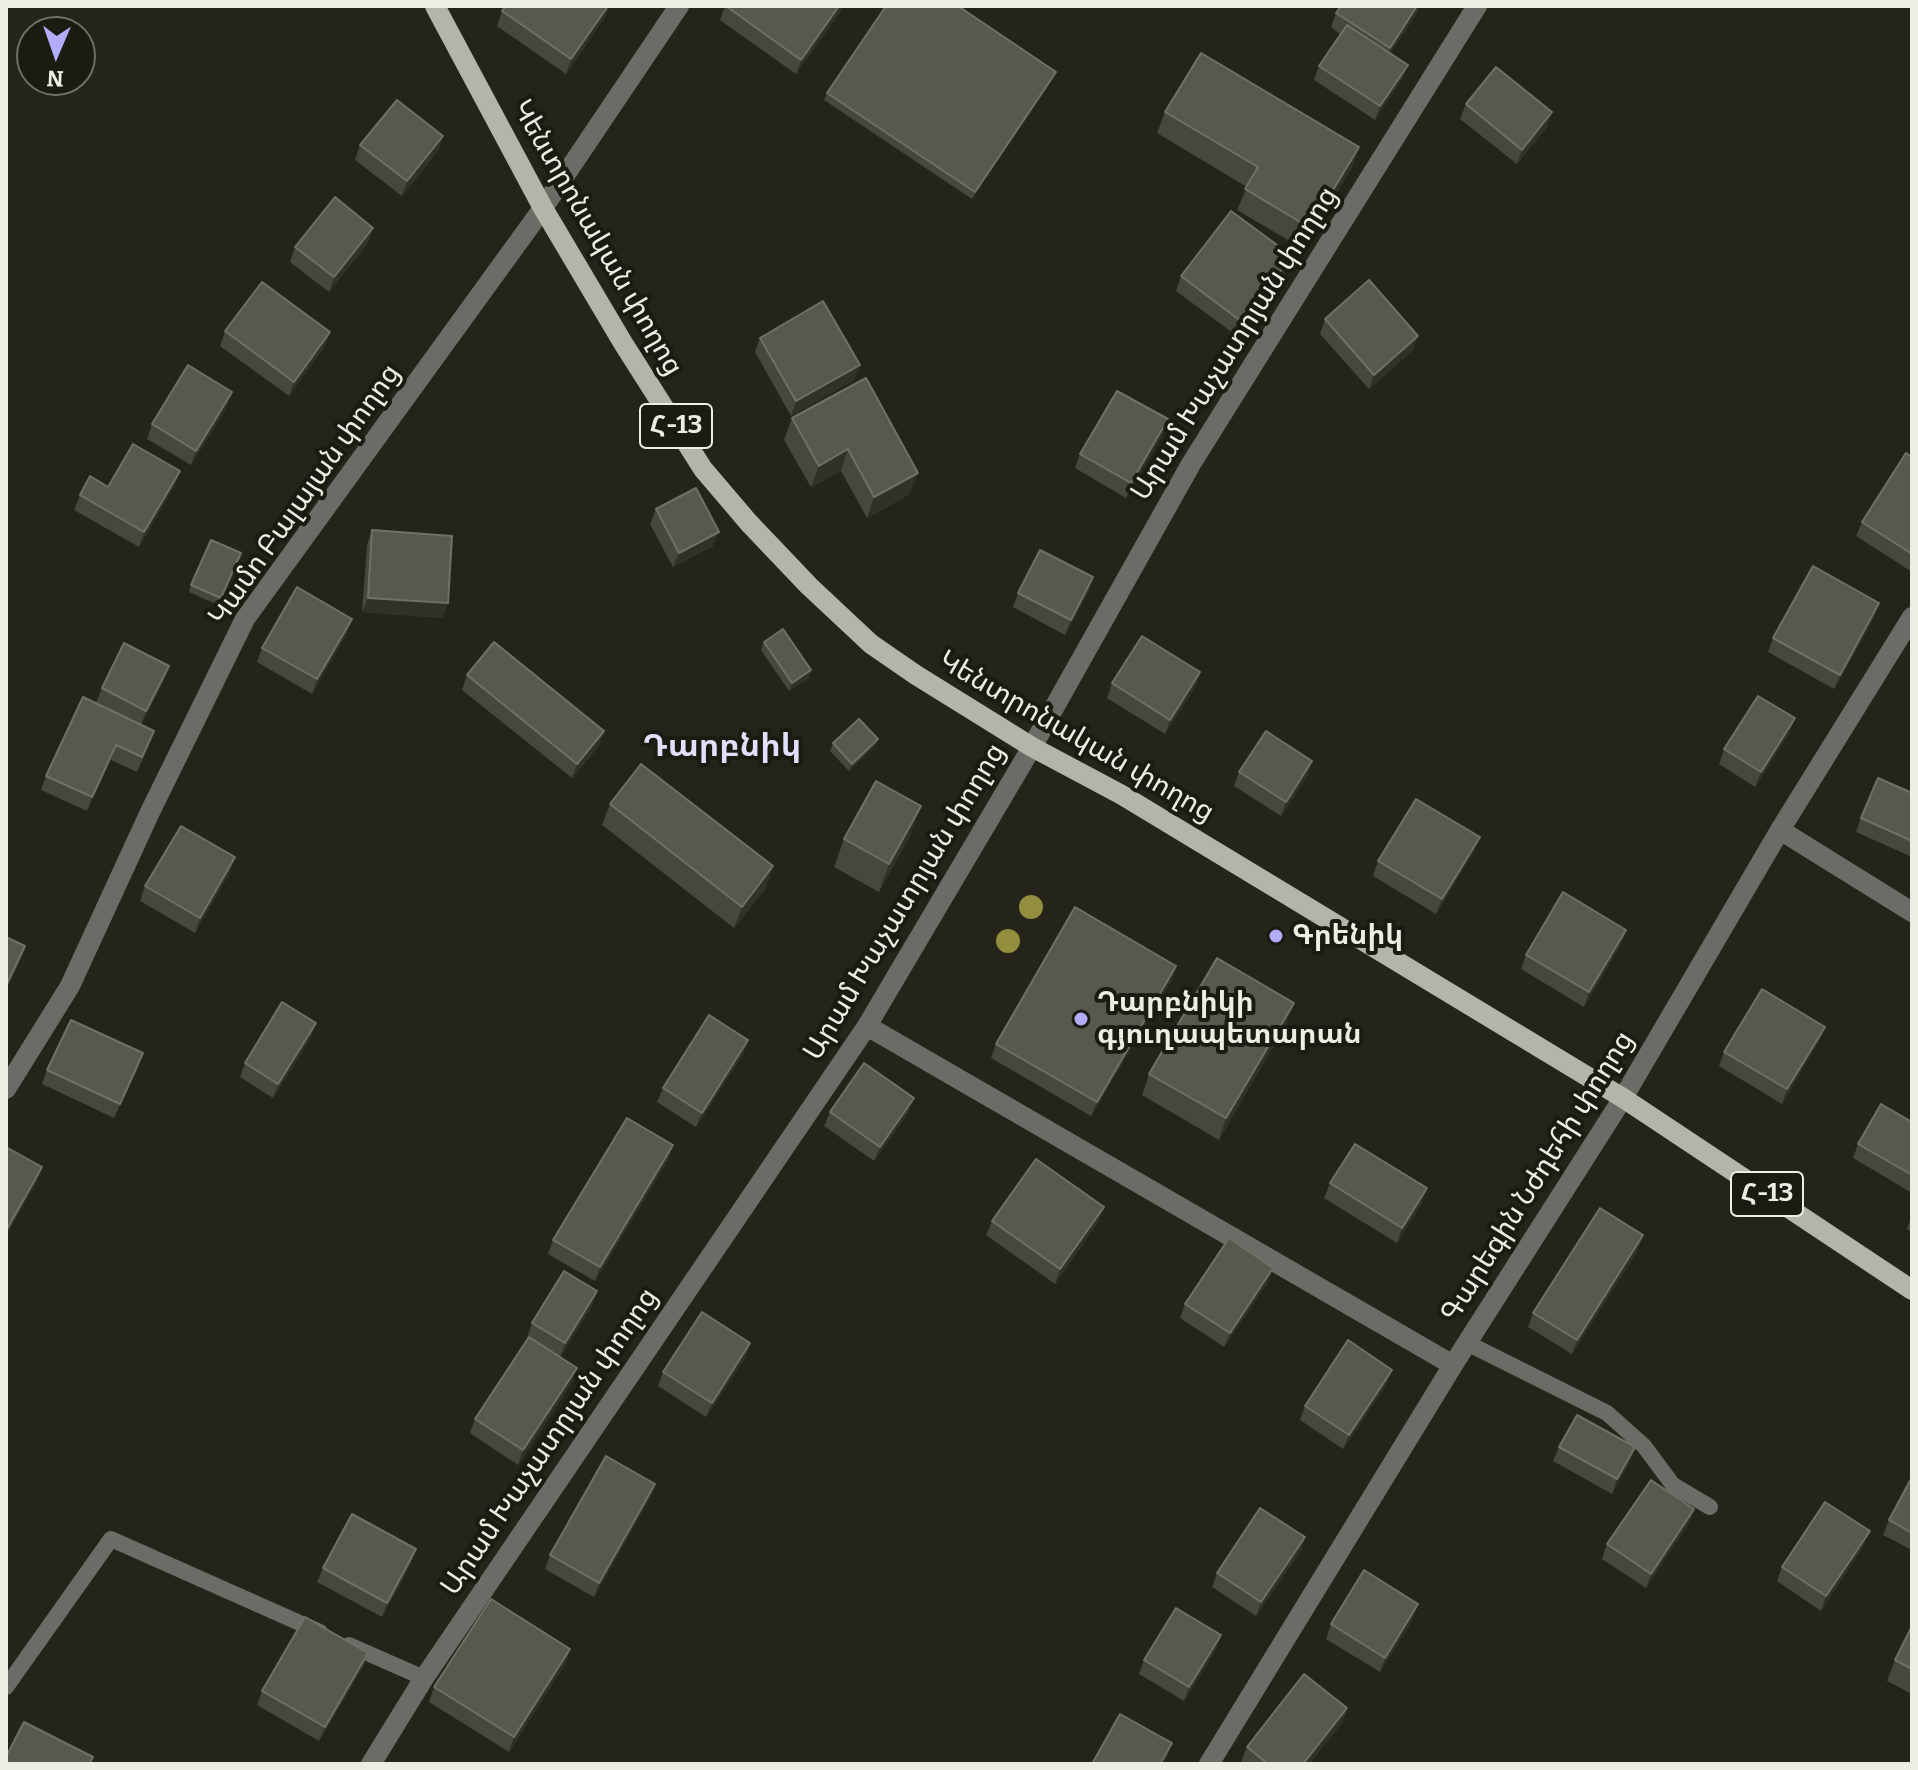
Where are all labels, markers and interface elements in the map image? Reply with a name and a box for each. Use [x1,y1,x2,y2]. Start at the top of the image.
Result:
north arrow [16,16,96,96]
text: N [46,65,64,92]
street label: Կենտրոնական փողոց [504,94,690,382]
street label: Արամ Խաչատրյան փողոց [1124,181,1346,507]
street label: Կամո Բալայան փողոց [202,358,408,632]
road number: Հ-13 [640,404,712,448]
street label: Կենտրոնական փողոց [932,644,1220,830]
district label: Դարբնիկ [643,728,801,766]
street label: Արամ Խաչատրյան փողոց [797,737,1013,1067]
place label: Գրենիկ [1292,919,1403,953]
marker: Գրենիկ [1267,927,1285,945]
place label: Դարբնիկի գյուղապետարան [1097,986,1362,1052]
marker: Դարբնիկի գյուղապետարան [1072,1010,1090,1028]
street label: Գարեգին Նժդեհի փողոց [1434,1025,1642,1329]
road number: Հ-13 [1731,1172,1803,1216]
street label: Արամ Խաչատրյան փողոց [434,1282,666,1602]

